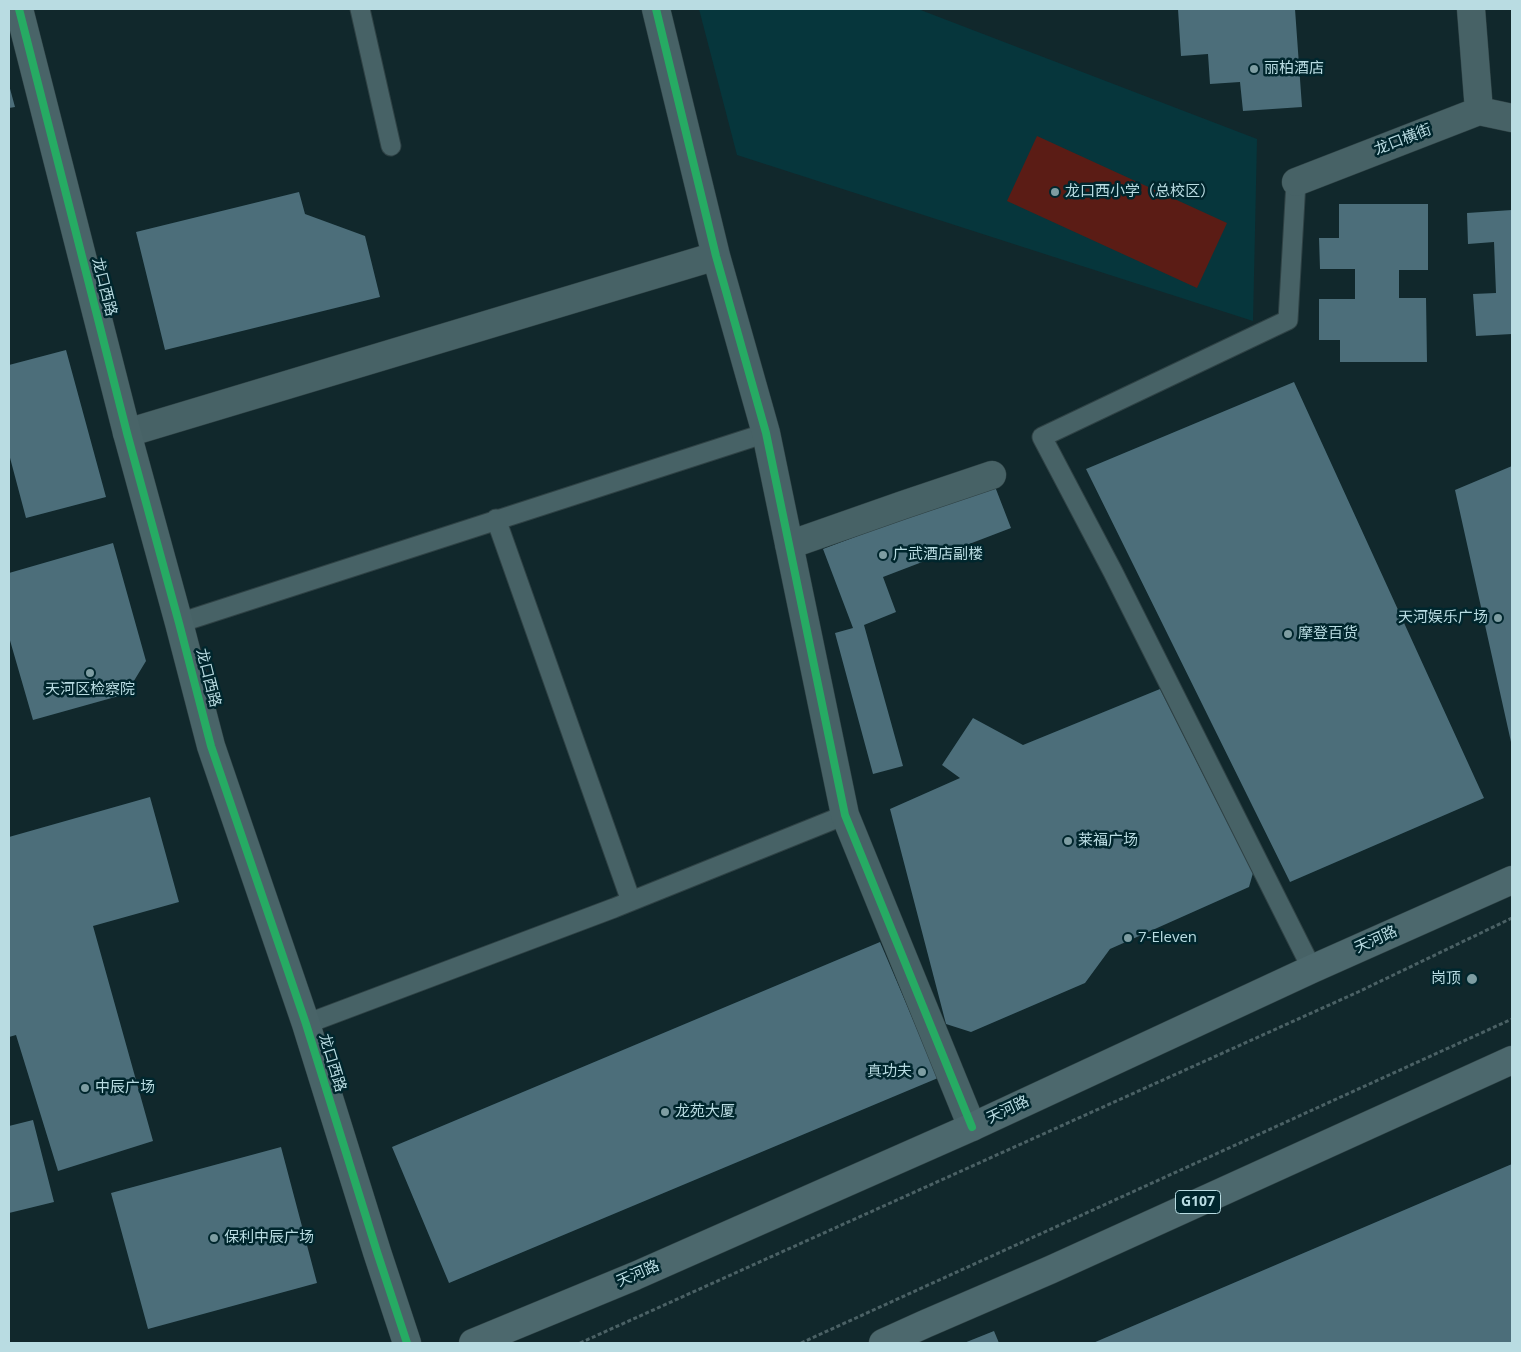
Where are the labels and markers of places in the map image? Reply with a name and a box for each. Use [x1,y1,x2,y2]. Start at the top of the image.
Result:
place label: 丽柏酒店 [1264,60,1324,78]
marker: 丽柏酒店 [1248,63,1260,75]
place label: 龙口西小学（总校区） [1065,183,1215,201]
marker: 龙口西小学（总校区） [1049,186,1061,198]
place label: 广武酒店副楼 [893,546,983,564]
marker: 广武酒店副楼 [877,549,889,561]
place label: 天河娱乐广场 [1398,609,1488,627]
marker: 天河娱乐广场 [1492,612,1504,624]
place label: 摩登百货 [1298,625,1358,643]
marker: 摩登百货 [1282,628,1294,640]
marker: 天河区检察院 [84,667,96,679]
place label: 天河区检察院 [45,681,135,699]
place label: 莱福广场 [1078,832,1138,850]
marker: 莱福广场 [1062,835,1074,847]
place label: 7-Eleven [1138,929,1197,947]
marker: 7-Eleven [1122,932,1134,944]
place label: 岗顶 [1431,970,1461,988]
marker: 岗顶 [1465,972,1479,986]
place label: 真功夫 [867,1063,912,1081]
marker: 真功夫 [916,1066,928,1078]
place label: 中辰广场 [95,1079,155,1097]
marker: 中辰广场 [79,1082,91,1094]
place label: 龙苑大厦 [675,1103,735,1121]
marker: 龙苑大厦 [659,1106,671,1118]
place label: 保利中辰广场 [224,1229,314,1247]
marker: 保利中辰广场 [208,1232,220,1244]

